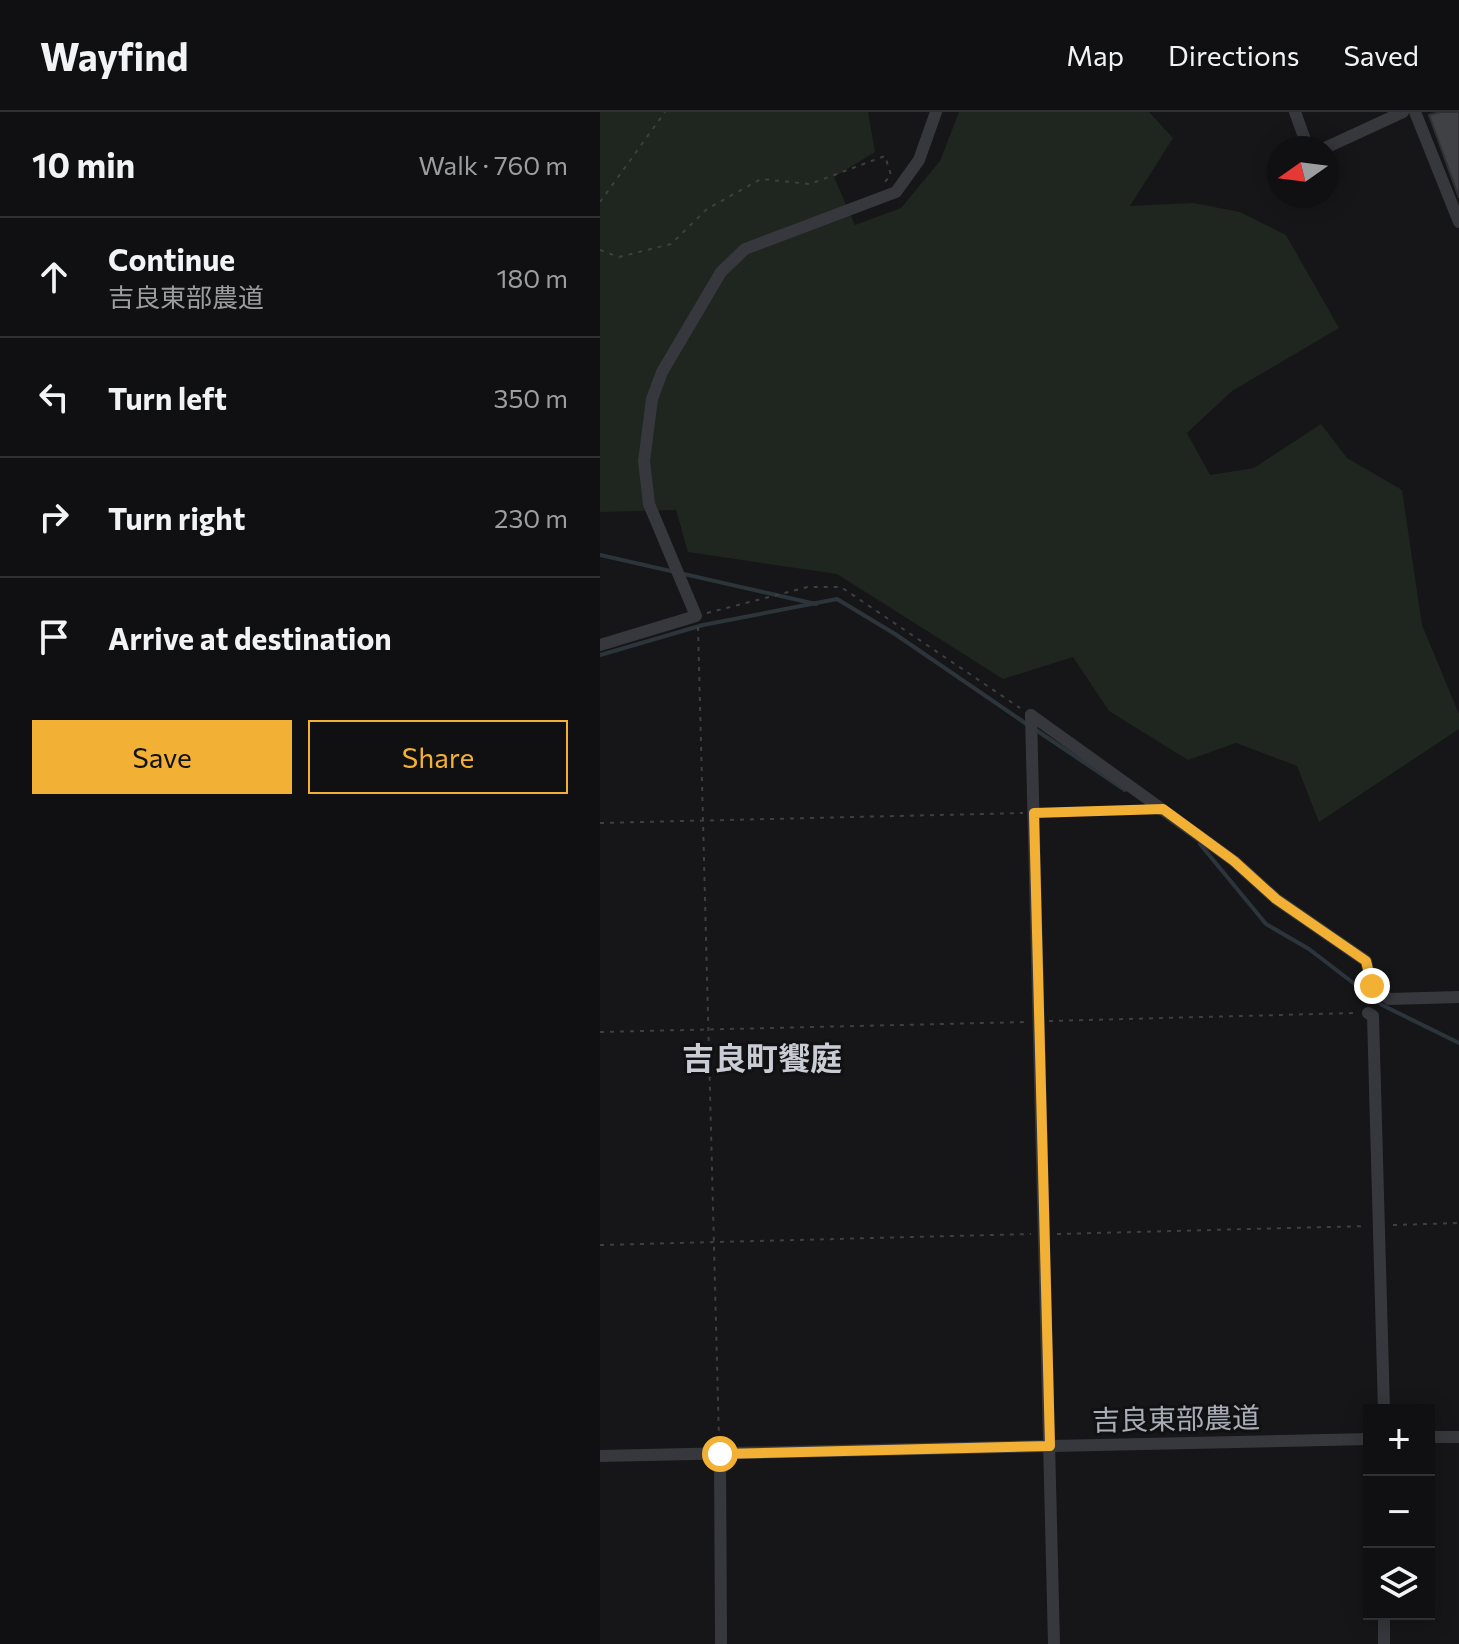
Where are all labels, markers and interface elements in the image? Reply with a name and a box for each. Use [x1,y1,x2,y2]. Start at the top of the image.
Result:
text: Wayfind [40,32,188,79]
text: Map [1066,38,1124,72]
text: Directions [1168,38,1299,72]
text: Saved [1343,38,1419,72]
north arrow [1267,136,1339,208]
text: 10 min [32,143,135,185]
text: Walk · 760 m [418,149,568,180]
text: Continue [108,240,235,277]
icon: ahead [32,255,76,299]
text: 180 m [496,262,568,293]
text: 吉良東部農道 [108,281,264,312]
icon: left [32,375,76,419]
text: Turn left [108,379,227,416]
text: 350 m [494,382,568,413]
icon: right [32,495,76,539]
text: Turn right [108,499,245,536]
text: 230 m [494,502,568,533]
icon: arrive [32,615,76,659]
text: Arrive at destination [108,619,392,656]
button: Save [32,720,292,794]
button: Share [308,720,568,794]
route end [1354,968,1390,1004]
district label: 吉良町饗庭 [682,1037,842,1077]
street label: 吉良東部農道 [1092,1400,1260,1436]
map controls [1363,1404,1435,1620]
button: + [1363,1404,1435,1476]
route start [702,1436,738,1472]
button: − [1363,1476,1435,1548]
button: layers [1363,1548,1435,1620]

